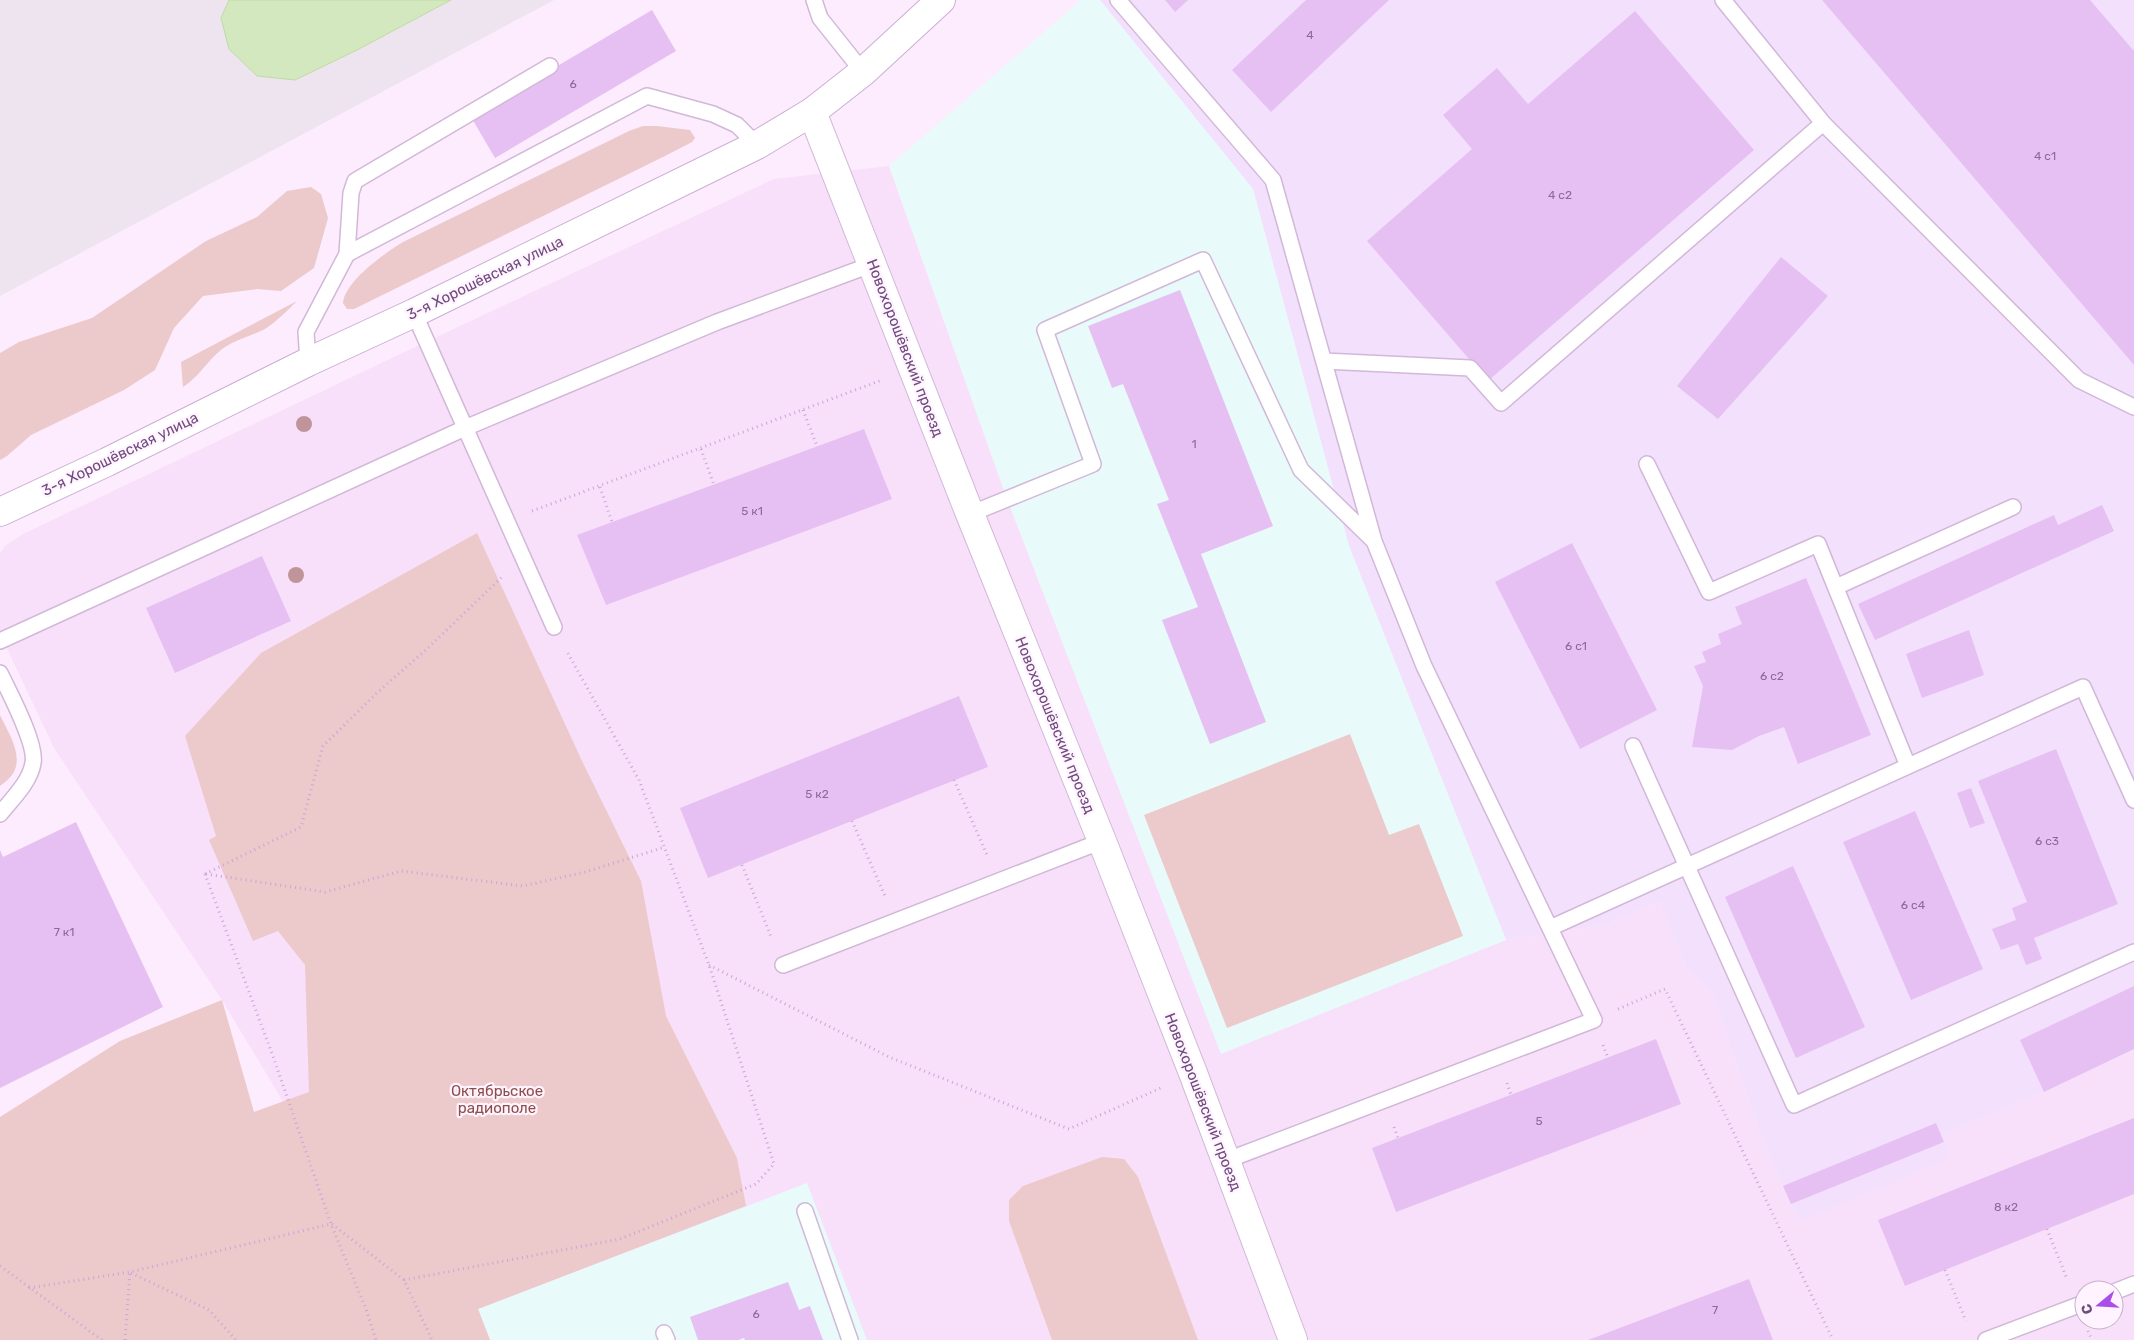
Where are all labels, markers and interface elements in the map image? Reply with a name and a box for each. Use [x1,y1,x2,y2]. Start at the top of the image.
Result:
house number: 4 [1306,28,1314,42]
house number: 6 [569,77,577,91]
house number: 4 с1 [2034,149,2056,163]
house number: 4 с2 [1548,188,1572,202]
street label: 3-я Хорошёвская улица [404,232,566,324]
street label: Новохорошёвский проезд [863,257,947,439]
street label: 3-я Хорошёвская улица [39,408,201,500]
house number: 1 [1191,437,1197,451]
house number: 5 к1 [741,504,763,518]
street label: Новохорошёвский проезд [1011,634,1099,816]
house number: 6 с1 [1565,639,1587,653]
house number: 6 с2 [1760,669,1784,683]
house number: 5 к2 [805,787,829,801]
house number: 6 с3 [2035,834,2059,848]
house number: 6 с4 [1901,898,1926,912]
house number: 7 к1 [54,925,74,939]
street label: Новохорошёвский проезд [1161,1011,1245,1193]
park label: Октябрьское радиополе [451,1082,543,1117]
house number: 5 [1535,1114,1543,1128]
house number: 8 к2 [1994,1200,2018,1214]
north arrow [2074,1280,2124,1330]
text: С [2077,1301,2097,1316]
house number: 7 [1712,1303,1718,1317]
house number: 6 [752,1307,760,1321]

